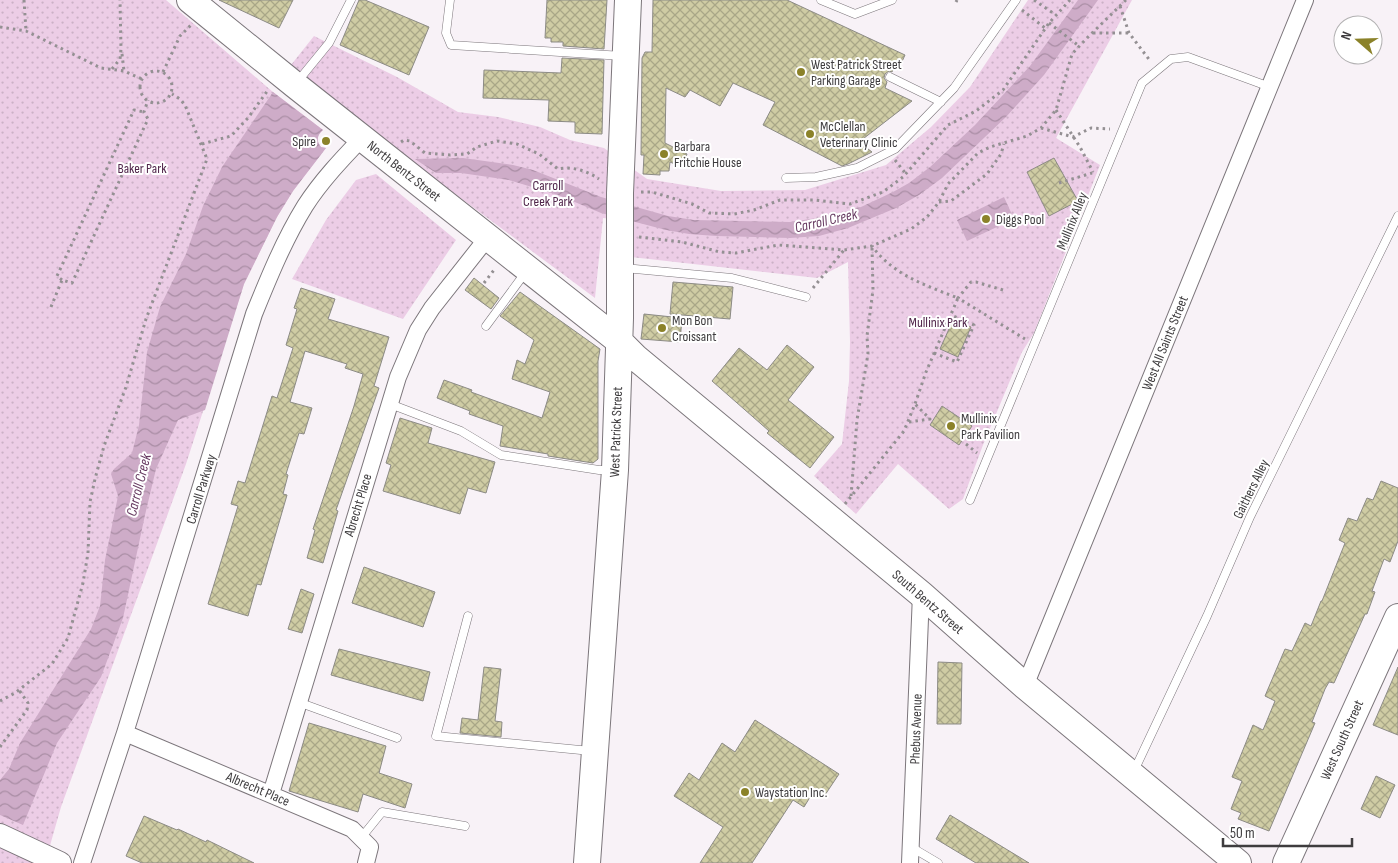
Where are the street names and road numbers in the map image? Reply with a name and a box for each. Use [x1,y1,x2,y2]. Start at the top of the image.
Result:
street label: North Bentz Street [364,137,444,205]
street label: Mullinix Alley [1053,189,1091,252]
street label: West All Saints Street [1138,293,1192,393]
street label: West Patrick Street [606,386,626,478]
street label: Carroll Parkway [182,452,220,526]
street label: Gaithers Alley [1229,456,1273,522]
street label: Abrecht Place [340,472,376,539]
street label: South Bentz Street [889,566,967,638]
street label: Phebus Avenue [906,693,926,765]
street label: West South Street [1317,697,1367,783]
street label: Albrecht Place [223,768,292,810]

